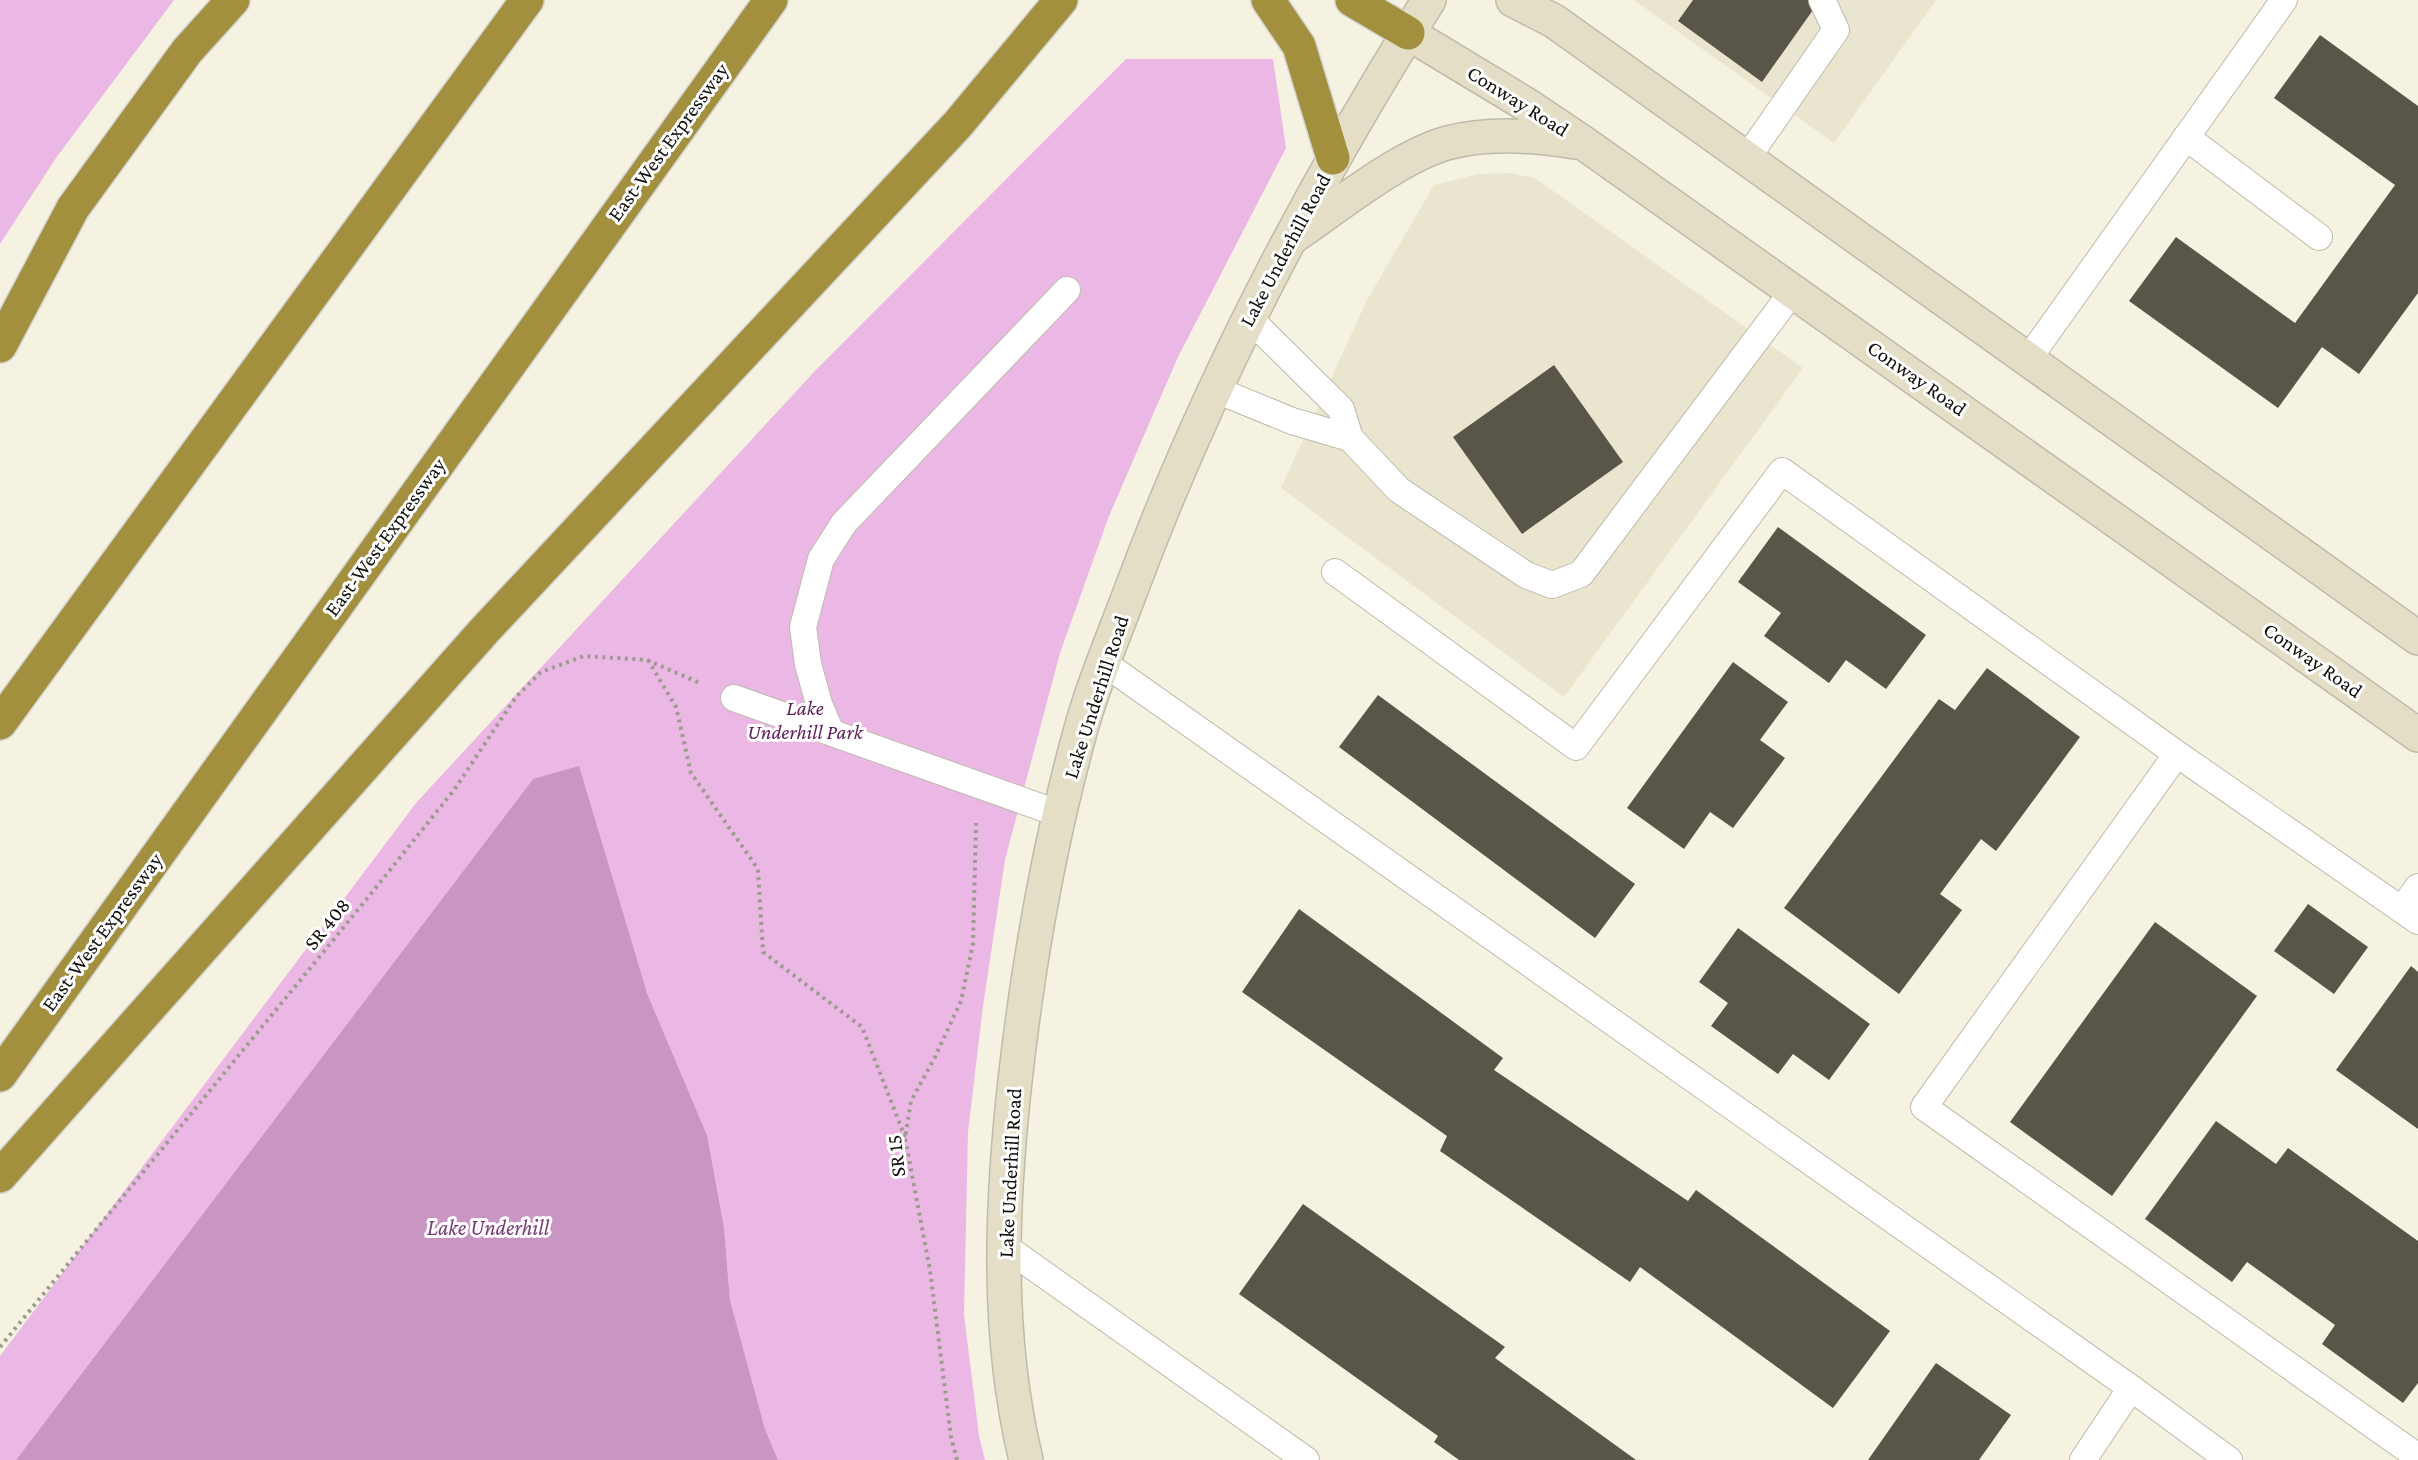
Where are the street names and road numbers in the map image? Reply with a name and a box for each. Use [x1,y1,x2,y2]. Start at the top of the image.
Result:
street label: East-West Expressway [603,58,734,226]
street label: Conway Road [1463,60,1573,142]
street label: Lake Underhill Road [1234,169,1336,331]
street label: Conway Road [1863,335,1971,421]
street label: East-West Expressway [320,453,451,621]
street label: Lake Underhill Road [1058,612,1134,782]
street label: Conway Road [2259,617,2367,703]
street label: East-West Expressway [37,848,168,1016]
street label: SR 408 [299,893,355,955]
street label: Lake Underhill Road [994,1087,1026,1259]
street label: SR 15 [882,1134,910,1178]

